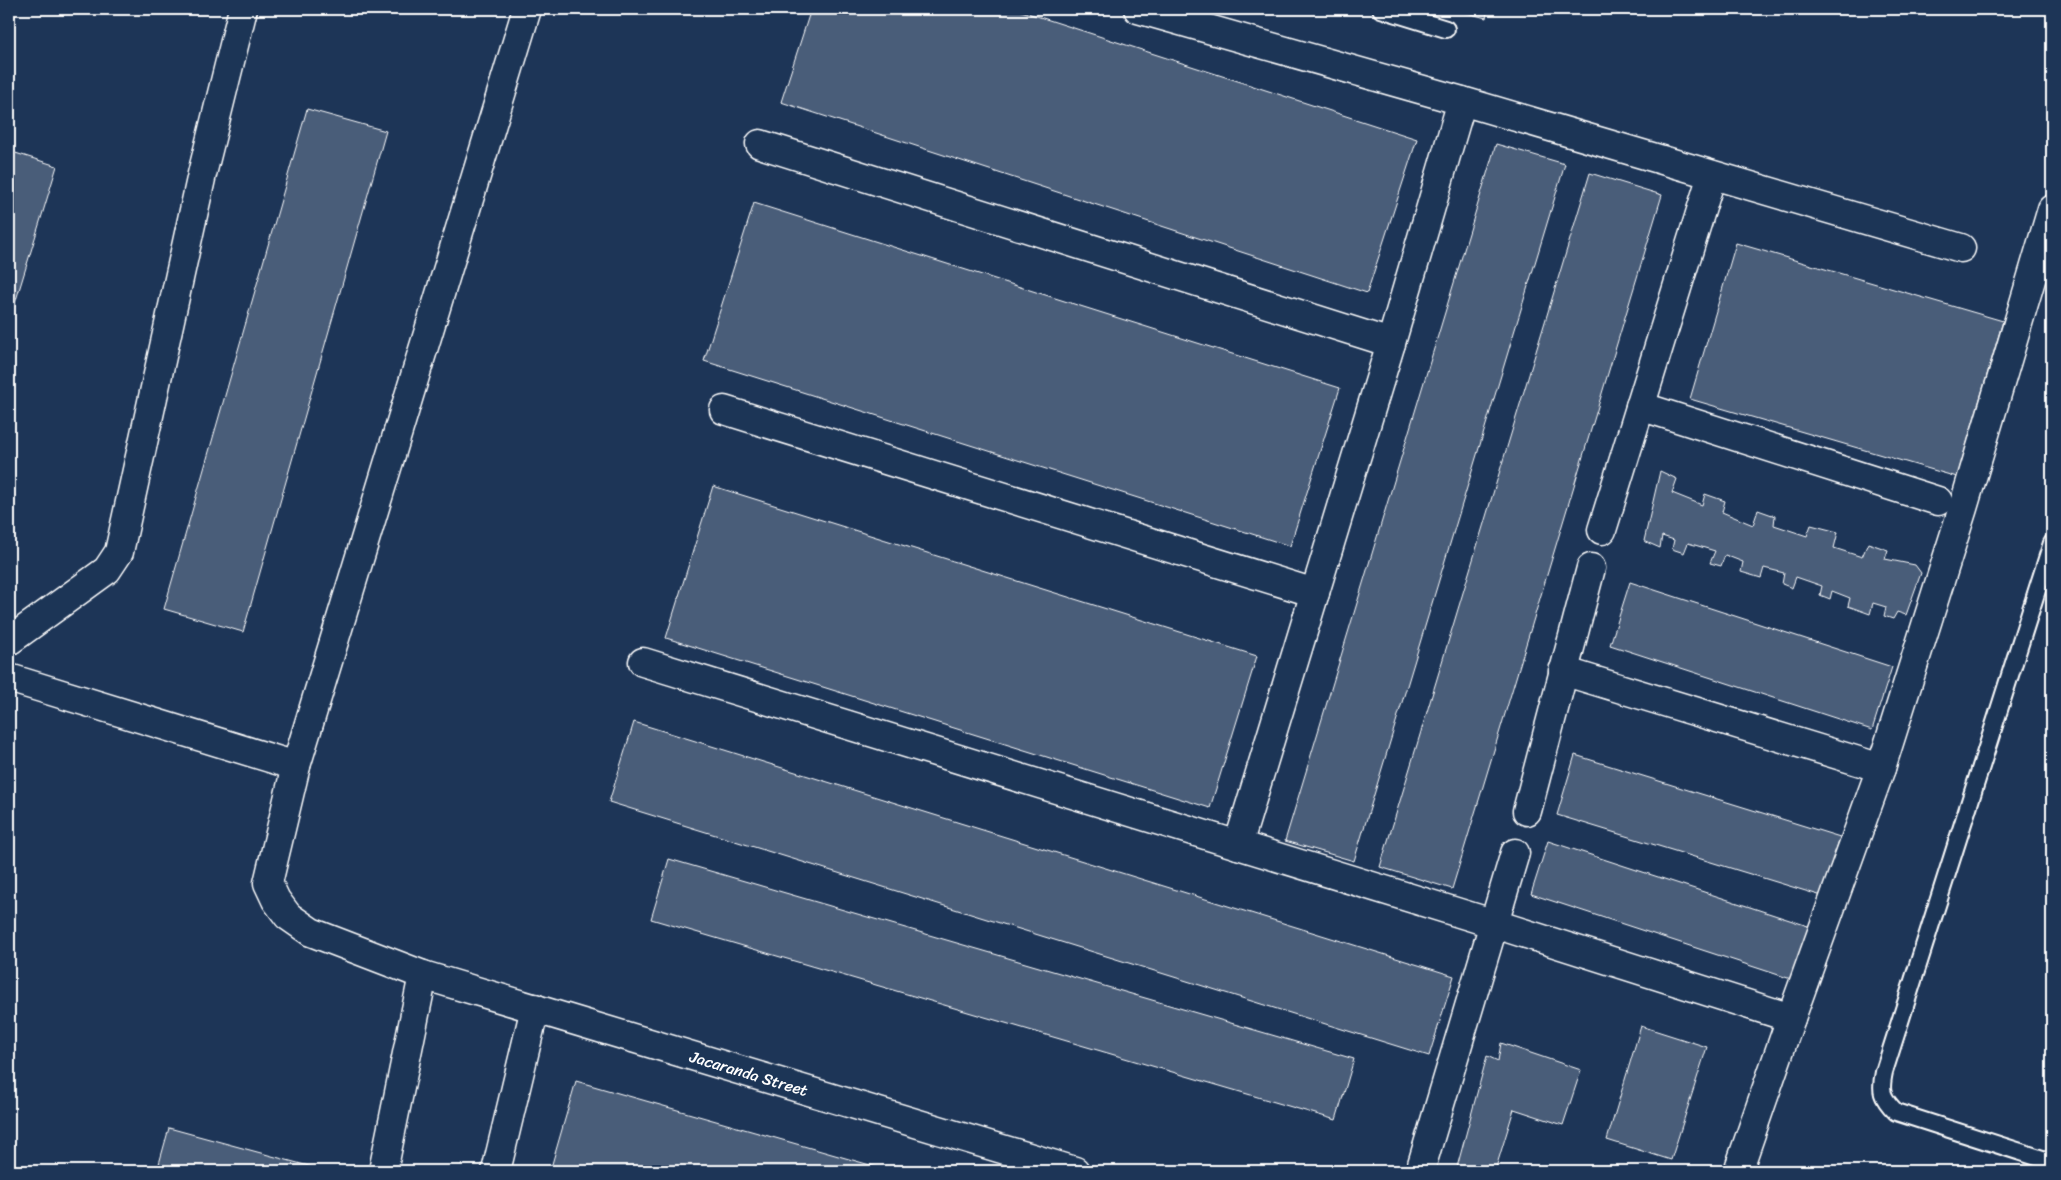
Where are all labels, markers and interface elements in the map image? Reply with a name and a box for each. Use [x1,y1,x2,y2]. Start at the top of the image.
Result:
street label: Jacaranda Street [685,1041,812,1104]

